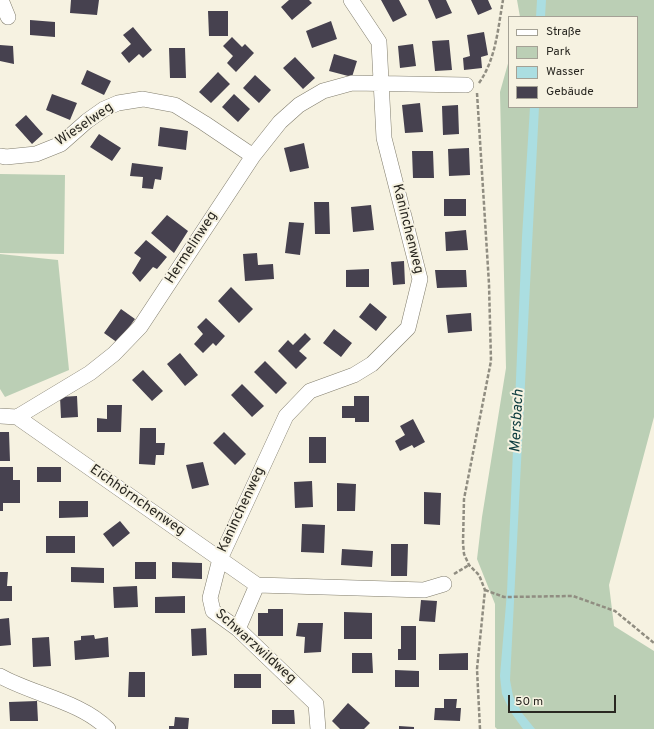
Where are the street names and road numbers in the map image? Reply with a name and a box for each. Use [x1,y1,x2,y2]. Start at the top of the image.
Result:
street label: Wieselweg [53,100,117,150]
street label: Kaninchenweg [388,182,426,276]
street label: Hermelinweg [162,209,222,287]
street label: Eichhörnchenweg [86,462,188,540]
street label: Kaninchenweg [215,465,269,555]
street label: Schwarzwildweg [211,606,299,688]

